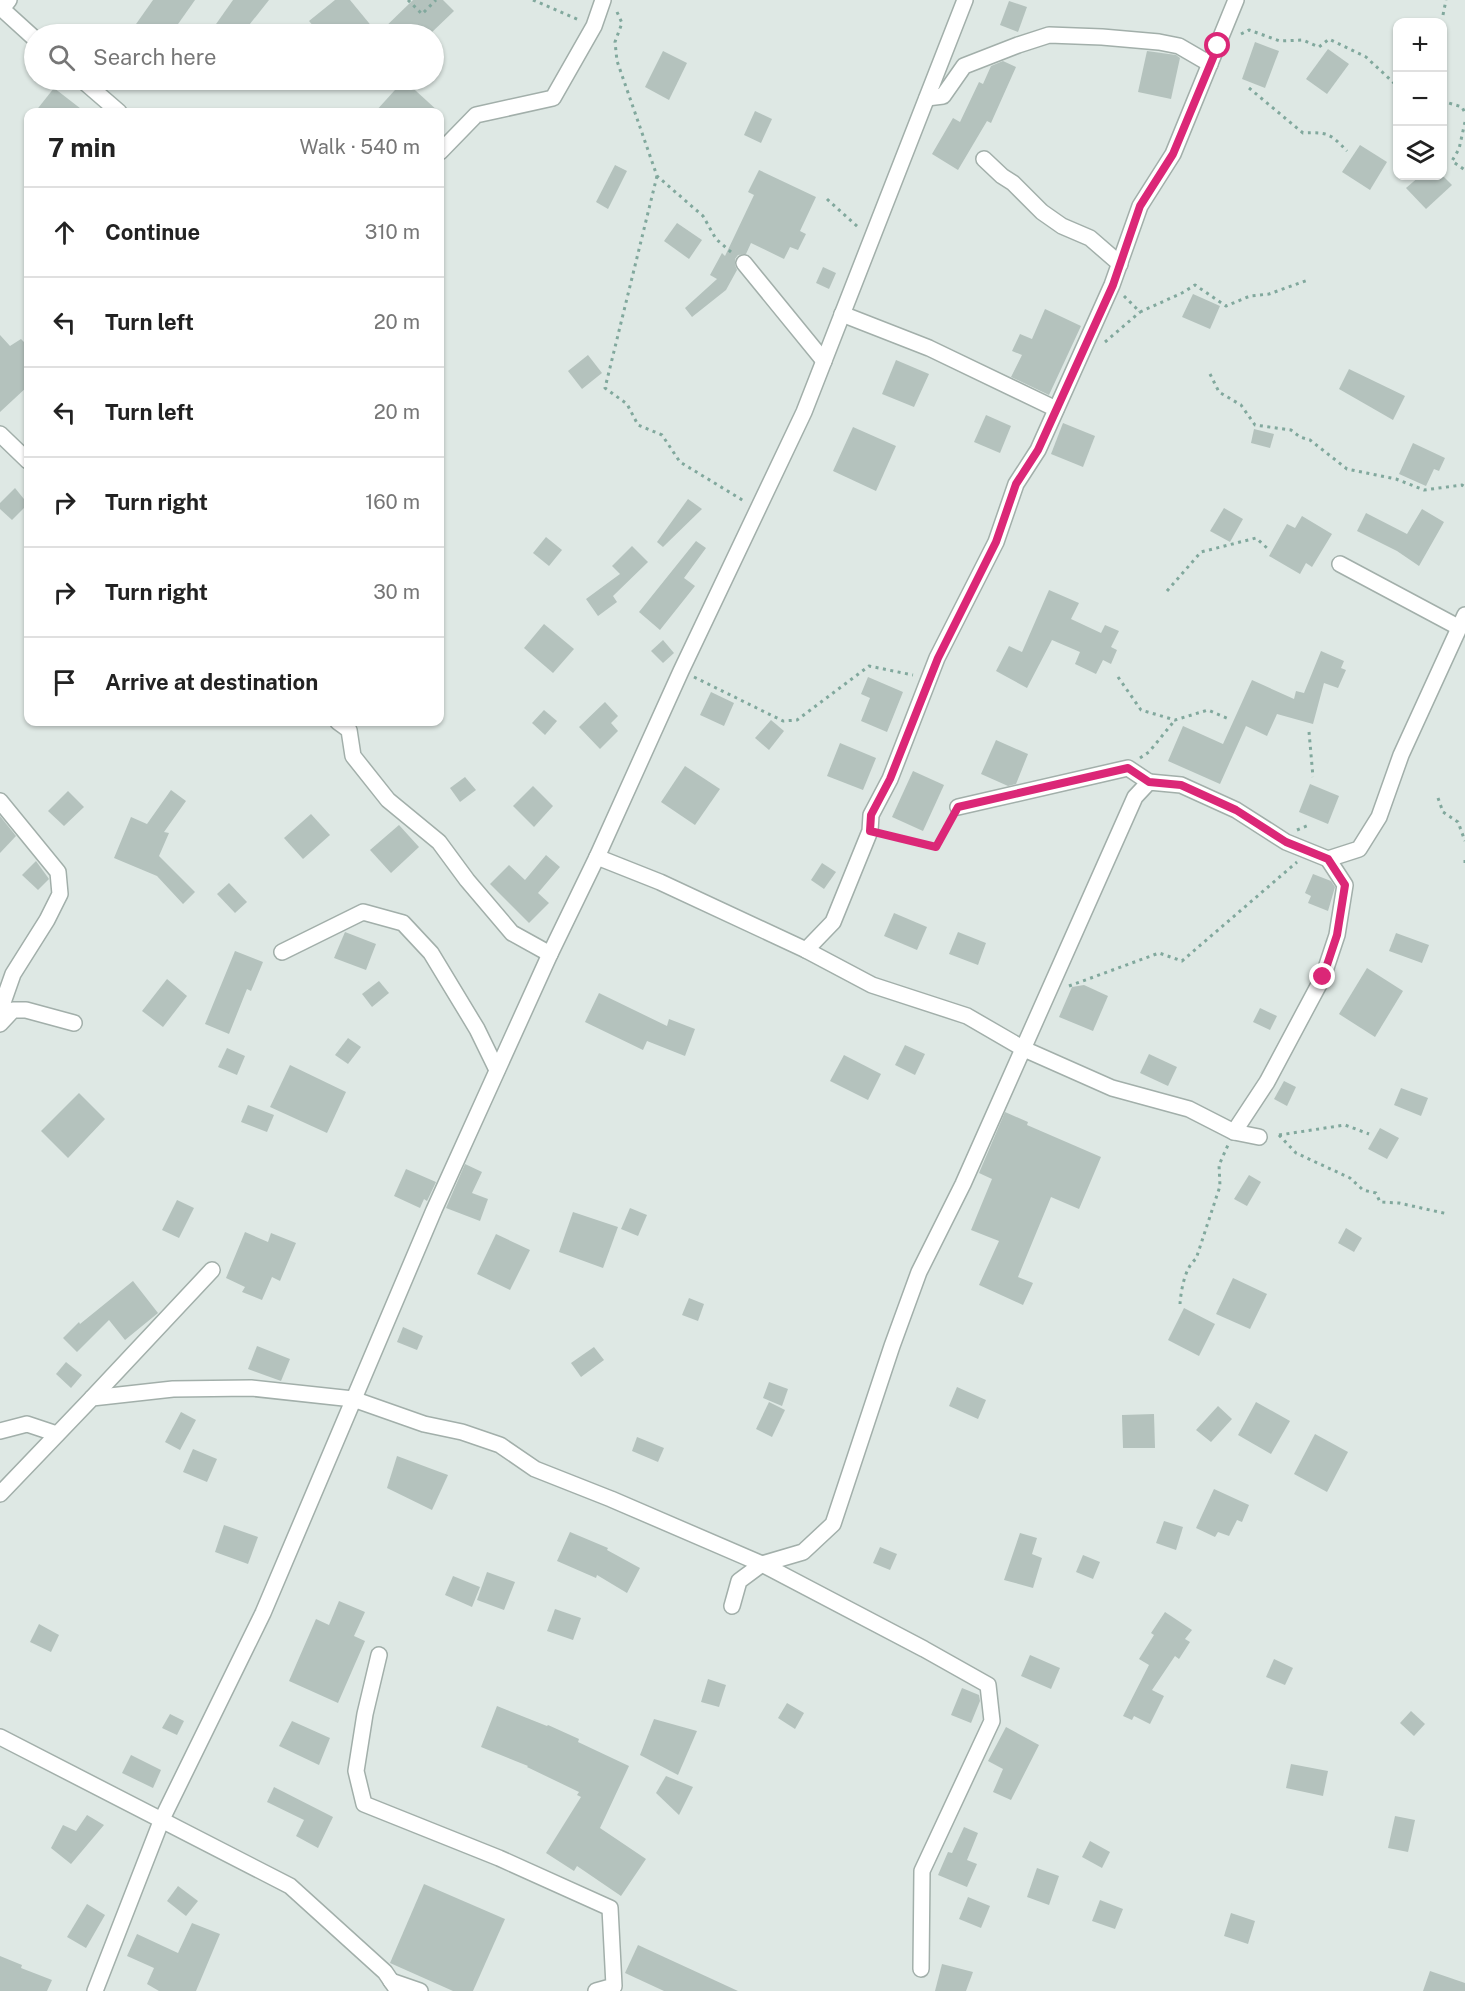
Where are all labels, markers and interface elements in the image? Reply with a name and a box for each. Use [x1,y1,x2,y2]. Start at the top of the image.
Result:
map controls [1393,18,1447,180]
button: + [1393,18,1447,72]
search box [24,24,444,90]
route start [1204,32,1230,58]
icon: search [45,41,78,74]
text: Search here [93,44,217,70]
button: − [1393,72,1447,126]
button: layers [1393,126,1447,180]
text: 7 min [48,132,116,163]
text: Walk · 540 m [300,135,420,159]
icon: ahead [48,216,81,249]
text: Continue [105,219,200,245]
text: 310 m [365,220,420,244]
icon: left [48,306,81,339]
text: Turn left [105,309,194,335]
text: 20 m [374,310,420,334]
icon: left [48,396,81,429]
text: Turn left [105,399,194,425]
text: 20 m [374,400,420,424]
icon: right [48,486,81,519]
text: Turn right [105,489,208,515]
text: 160 m [365,490,420,514]
icon: right [48,576,81,609]
text: Turn right [105,579,208,605]
text: 30 m [373,580,420,604]
icon: arrive [48,666,81,699]
text: Arrive at destination [105,669,318,695]
route end [1309,963,1335,989]

